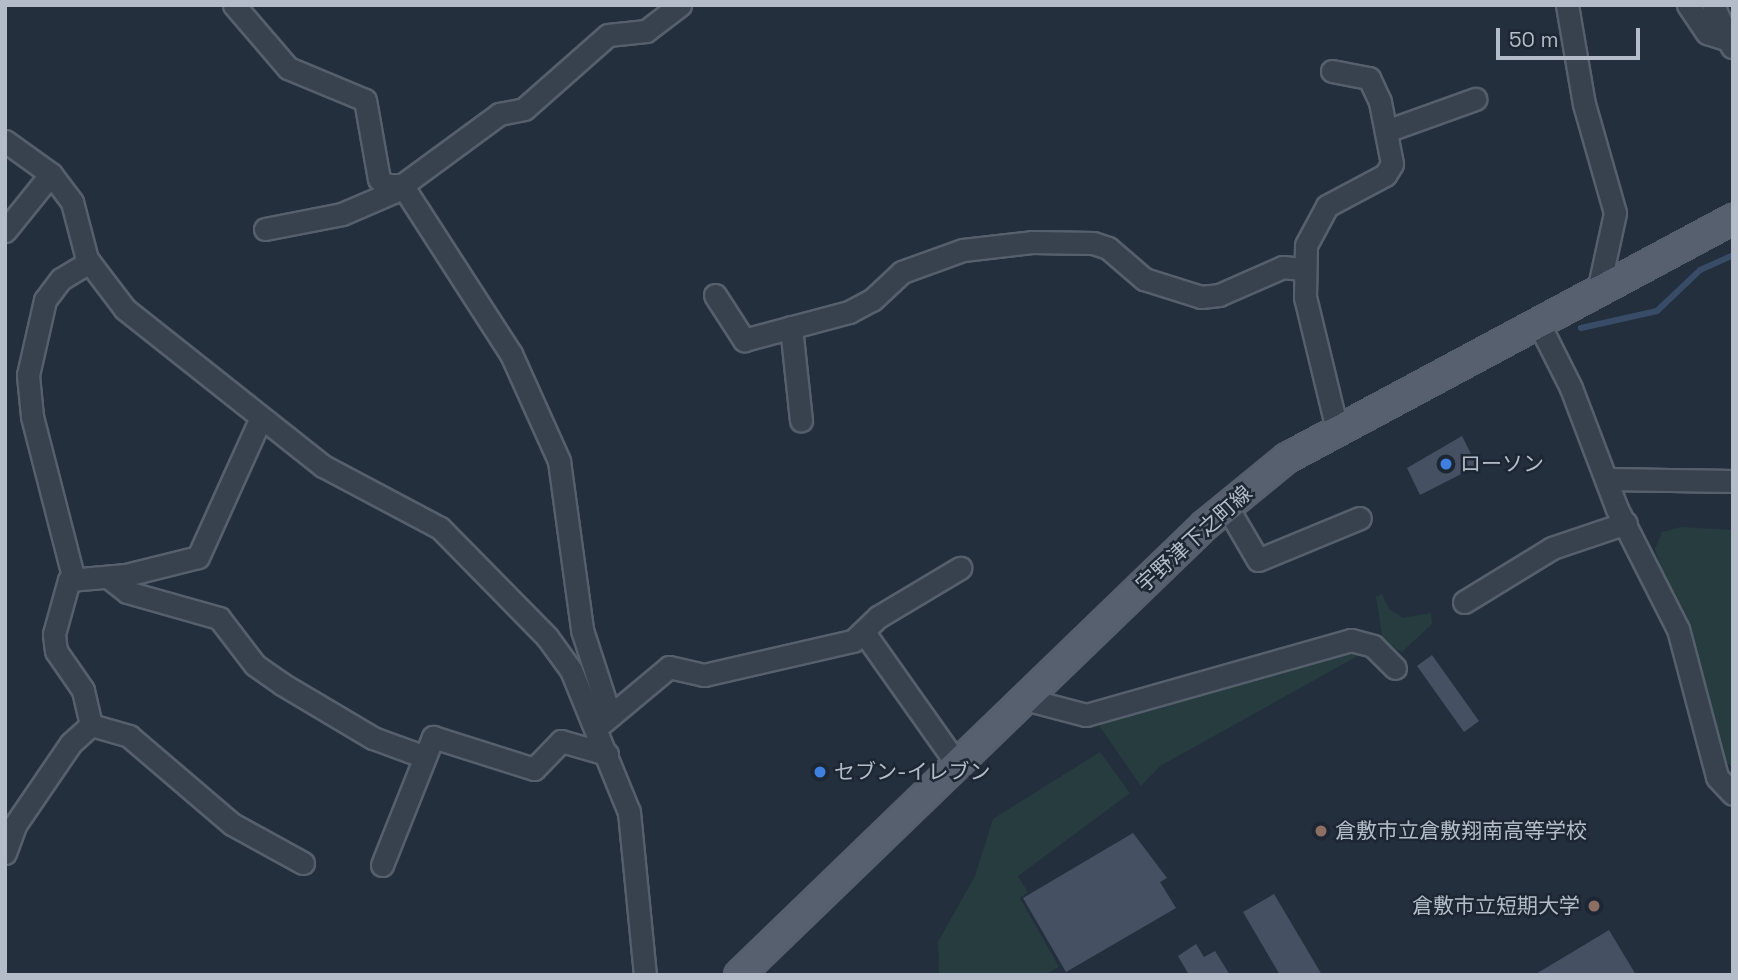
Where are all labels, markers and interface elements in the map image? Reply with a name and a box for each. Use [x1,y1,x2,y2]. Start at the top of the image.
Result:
scale bar [1500,14,1644,58]
text: 50 m [1509,26,1559,53]
place label: ローソン [1460,451,1544,477]
marker: ローソン [1438,456,1454,472]
street label: 宇野津下之町線 [1131,480,1257,598]
place label: セブン-イレブン [834,759,991,785]
marker: セブン-イレブン [812,764,828,780]
place label: 倉敷市立倉敷翔南高等学校 [1335,818,1587,844]
marker: 倉敷市立倉敷翔南高等学校 [1313,823,1329,839]
place label: 倉敷市立短期大学 [1412,893,1580,919]
marker: 倉敷市立短期大学 [1586,898,1602,914]

